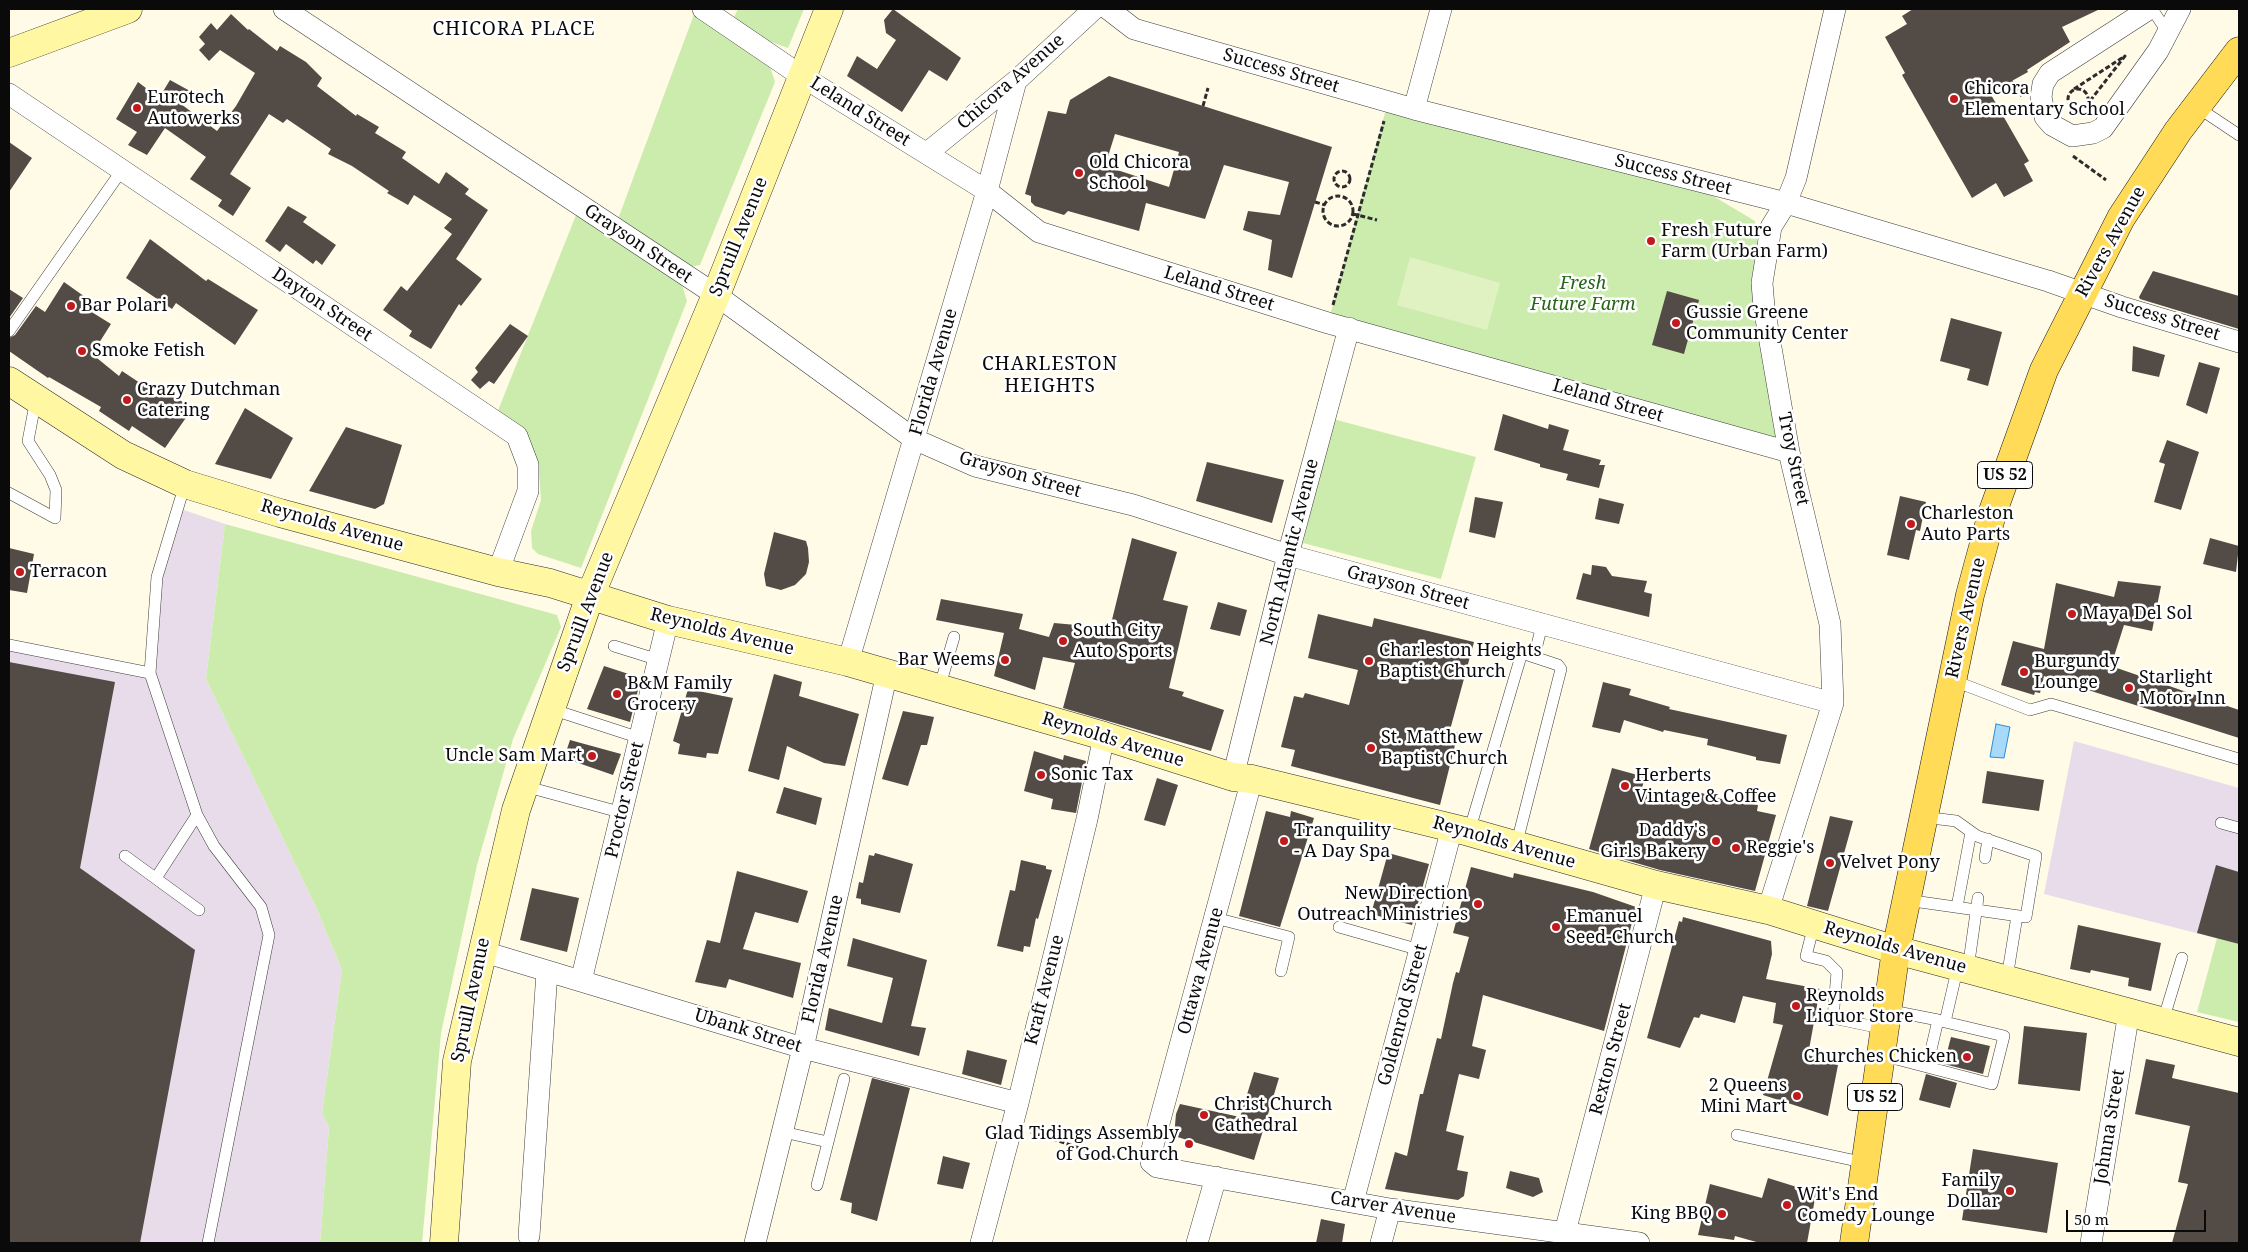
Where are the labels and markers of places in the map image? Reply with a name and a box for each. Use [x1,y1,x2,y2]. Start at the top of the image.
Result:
place label: Chicora Elementary School [1964,78,2125,120]
place label: Eurotech Autowerks [147,87,240,130]
marker: Chicora Elementary School [1948,93,1960,105]
marker: Eurotech Autowerks [131,102,143,114]
place label: Old Chicora School [1089,152,1189,194]
marker: Old Chicora School [1073,167,1085,179]
place label: Fresh Future Farm (Urban Farm) [1661,220,1828,262]
marker: Fresh Future Farm (Urban Farm) [1645,235,1657,247]
place label: Bar Polari [81,295,167,317]
marker: Bar Polari [65,300,77,312]
place label: Gussie Greene Community Center [1686,302,1848,344]
marker: Gussie Greene Community Center [1670,317,1682,329]
place label: Smoke Fetish [92,340,205,362]
marker: Smoke Fetish [76,345,88,357]
place label: Crazy Dutchman Catering [137,379,280,422]
marker: Crazy Dutchman Catering [121,394,133,406]
place label: Charleston Auto Parts [1921,503,2014,546]
marker: Charleston Auto Parts [1905,518,1917,530]
place label: Terracon [30,561,107,583]
marker: Terracon [14,566,26,578]
place label: Maya Del Sol [2082,603,2192,625]
marker: Maya Del Sol [2066,608,2078,620]
place label: South City Auto Sports [1073,620,1172,662]
marker: South City Auto Sports [1057,635,1069,647]
place label: Charleston Heights Baptist Church [1379,640,1542,682]
place label: Bar Weems [898,649,995,671]
place label: Burgundy Lounge [2034,651,2120,694]
marker: Bar Weems [999,654,1011,666]
marker: Charleston Heights Baptist Church [1363,655,1375,667]
marker: Burgundy Lounge [2018,666,2030,678]
place label: Starlight Motor Inn [2139,667,2226,710]
place label: B&M Family Grocery [627,673,732,716]
marker: Starlight Motor Inn [2123,682,2135,694]
marker: B&M Family Grocery [611,688,623,700]
place label: St. Matthew Baptist Church [1381,727,1508,770]
marker: St. Matthew Baptist Church [1365,742,1377,754]
place label: Uncle Sam Mart [445,745,582,767]
marker: Uncle Sam Mart [586,750,598,762]
place label: Sonic Tax [1051,764,1133,786]
place label: Herberts Vintage & Coffee [1635,765,1776,808]
marker: Sonic Tax [1035,769,1047,781]
marker: Herberts Vintage & Coffee [1619,780,1631,792]
place label: Tranquility - A Day Spa [1294,820,1391,862]
place label: Daddy's Girls Bakery [1600,820,1706,862]
marker: Tranquility - A Day Spa [1278,835,1290,847]
marker: Daddy's Girls Bakery [1710,835,1722,847]
place label: Reggie's [1746,837,1814,859]
marker: Reggie's [1730,842,1742,854]
place label: Velvet Pony [1840,852,1940,874]
marker: Velvet Pony [1824,857,1836,869]
place label: New Direction Outreach Ministries [1297,883,1468,926]
marker: New Direction Outreach Ministries [1472,898,1484,910]
place label: Emanuel Seed-Church [1566,906,1674,949]
marker: Emanuel Seed-Church [1550,921,1562,933]
place label: Reynolds Liquor Store [1806,985,1914,1028]
marker: Reynolds Liquor Store [1790,1000,1802,1012]
place label: Churches Chicken [1803,1046,1957,1068]
marker: Churches Chicken [1961,1051,1973,1063]
place label: 2 Queens Mini Mart [1700,1075,1787,1118]
marker: 2 Queens Mini Mart [1791,1090,1803,1102]
place label: Christ Church Cathedral [1214,1094,1333,1136]
marker: Christ Church Cathedral [1198,1109,1210,1121]
place label: Glad Tidings Assembly of God Church [985,1123,1179,1166]
marker: Glad Tidings Assembly of God Church [1183,1138,1195,1150]
place label: Family Dollar [1941,1170,2000,1212]
place label: Wit's End Comedy Lounge [1797,1184,1935,1226]
marker: Family Dollar [2004,1185,2016,1197]
marker: Wit's End Comedy Lounge [1781,1199,1793,1211]
place label: King BBQ [1631,1203,1712,1225]
marker: King BBQ [1716,1208,1728,1220]

